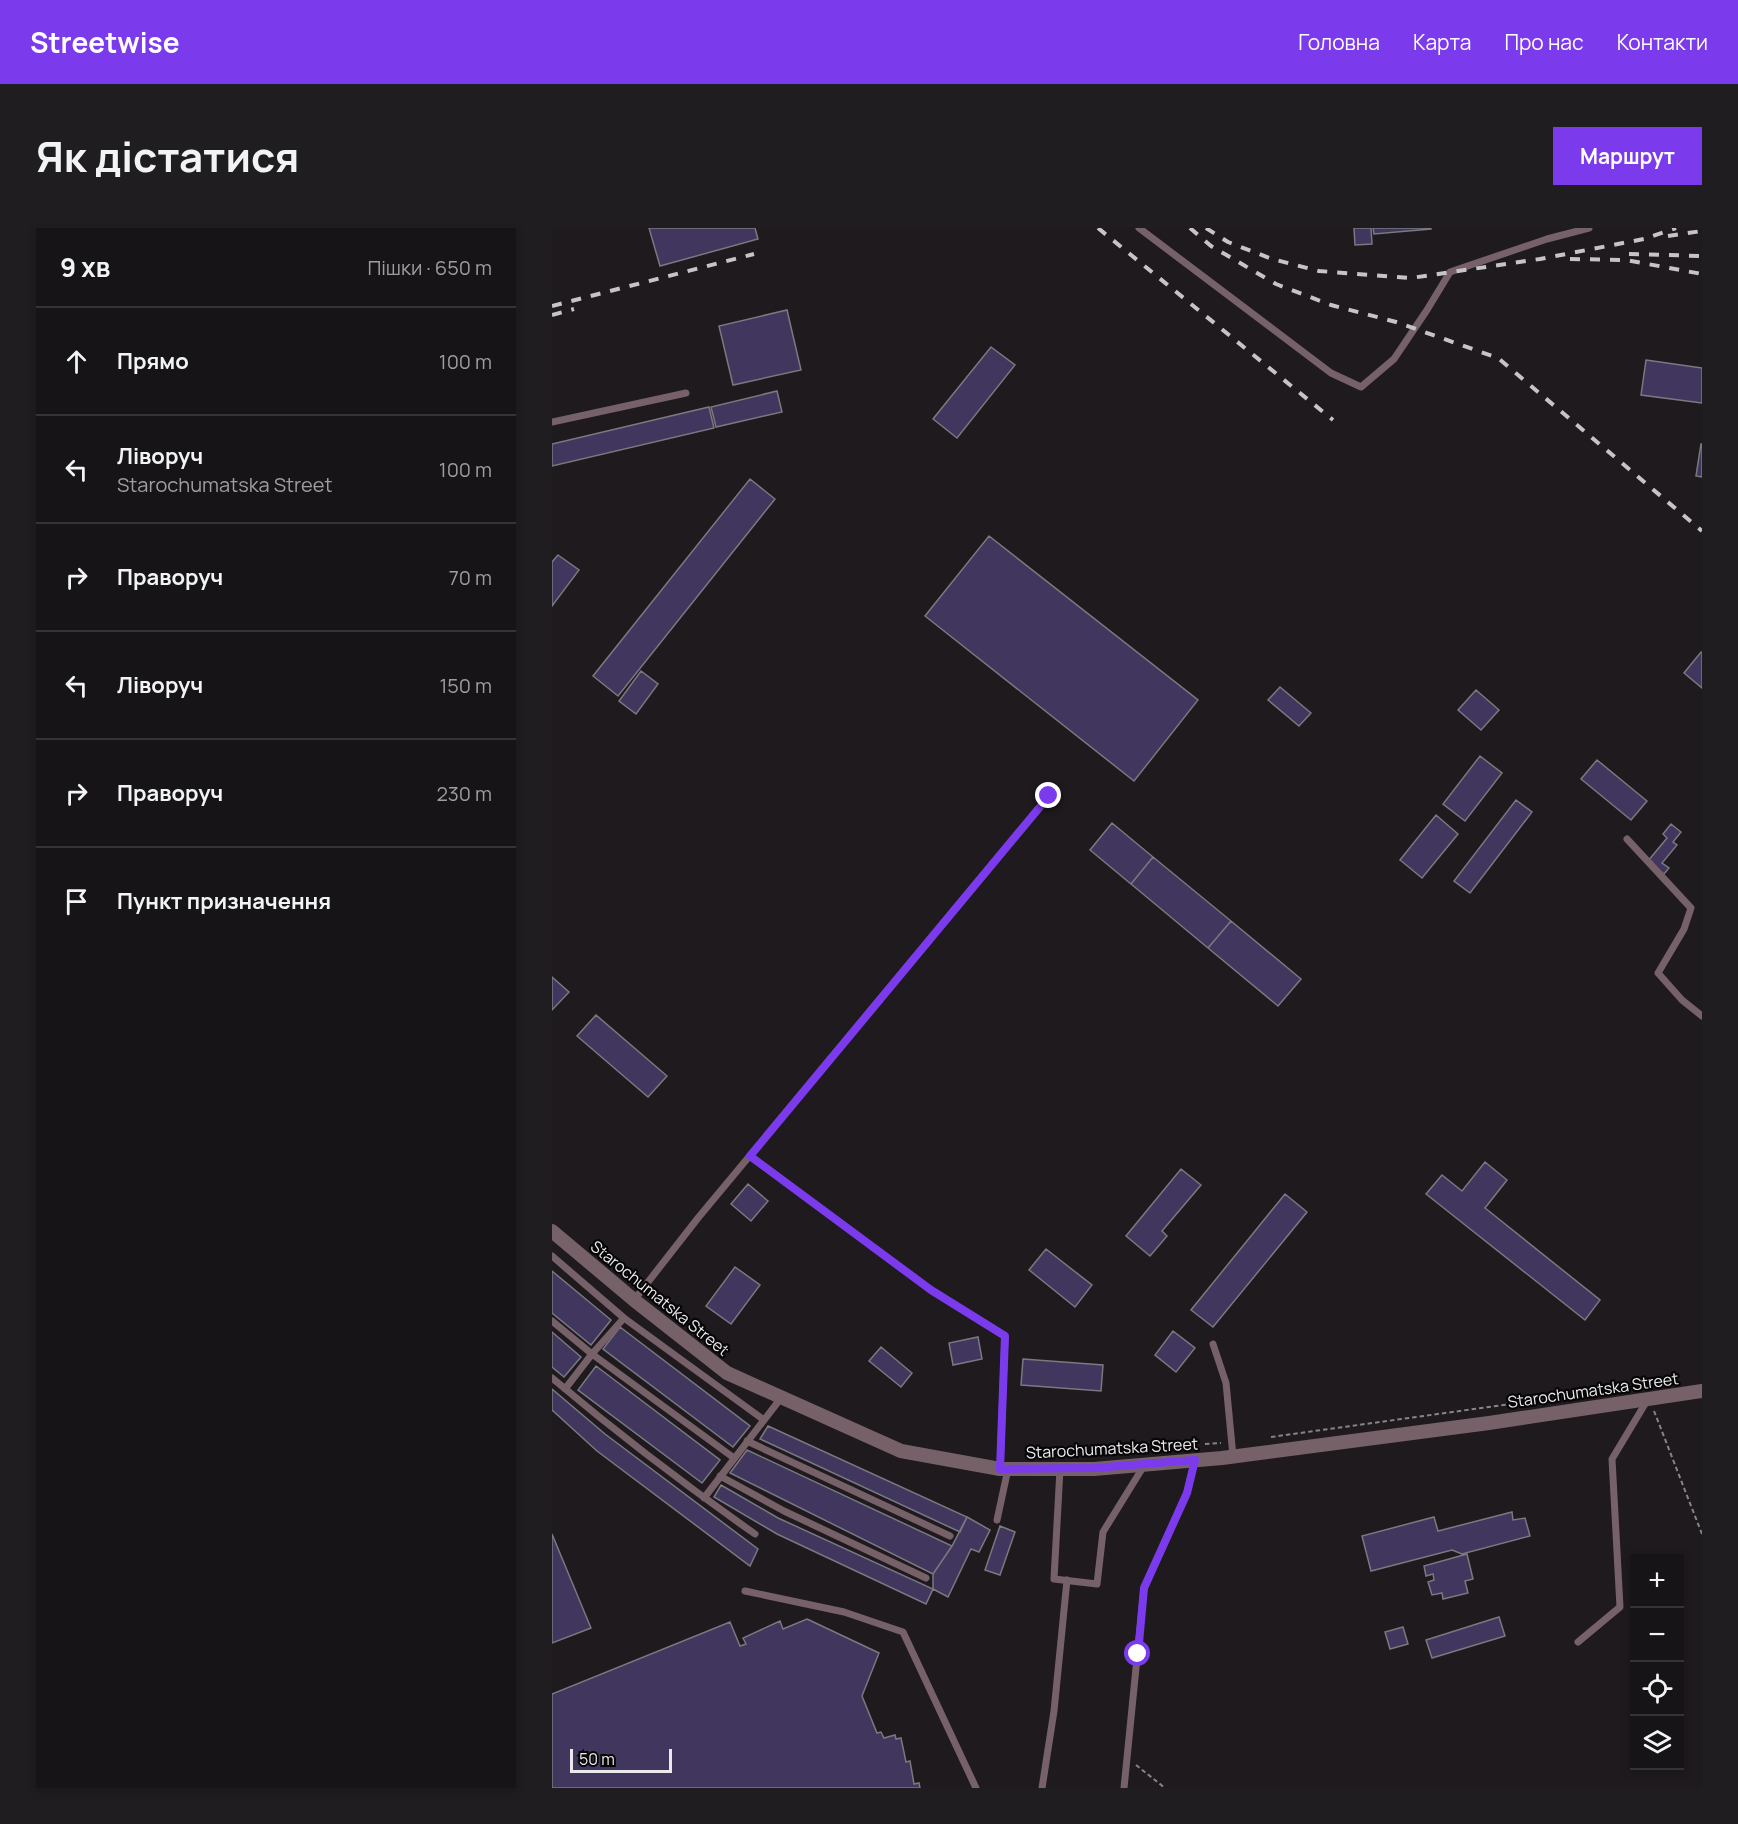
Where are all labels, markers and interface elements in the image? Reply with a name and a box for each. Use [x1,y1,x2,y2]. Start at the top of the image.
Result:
text: Streetwise [30,23,180,61]
text: Головна [1298,28,1380,56]
text: Карта [1413,28,1471,56]
text: Про нас [1504,28,1584,56]
text: Контакти [1617,28,1708,56]
text: Як дістатися [36,127,299,185]
button: Маршрут [1553,127,1702,185]
text: 9 хв [60,249,110,285]
text: Пішки · 650 m [367,254,492,281]
icon: ahead [60,345,93,378]
text: Прямо [117,346,189,376]
text: 100 m [439,348,492,375]
text: Ліворуч [117,441,203,471]
icon: left [60,453,93,486]
text: 100 m [439,456,492,483]
text: Starochumatska Street [117,471,332,498]
icon: right [60,561,93,594]
text: Праворуч [117,562,223,592]
text: 70 m [449,564,492,591]
icon: left [60,669,93,702]
text: Ліворуч [117,670,203,700]
text: 150 m [439,672,492,699]
icon: right [60,777,93,810]
text: Праворуч [117,778,223,808]
text: 230 m [436,780,492,807]
route end [1035,782,1061,808]
icon: arrive [60,885,93,918]
text: Пункт призначення [117,886,331,916]
street label: Starochumatska Street [586,1235,734,1361]
street label: Starochumatska Street [1506,1367,1680,1413]
street label: Starochumatska Street [1025,1433,1199,1463]
map controls [1630,1554,1684,1770]
button: + [1630,1554,1684,1608]
button: − [1630,1608,1684,1662]
route start [1124,1640,1150,1666]
button: locate [1630,1662,1684,1716]
button: layers [1630,1716,1684,1770]
scale bar [570,1746,672,1774]
text: 50 m [579,1748,615,1770]

